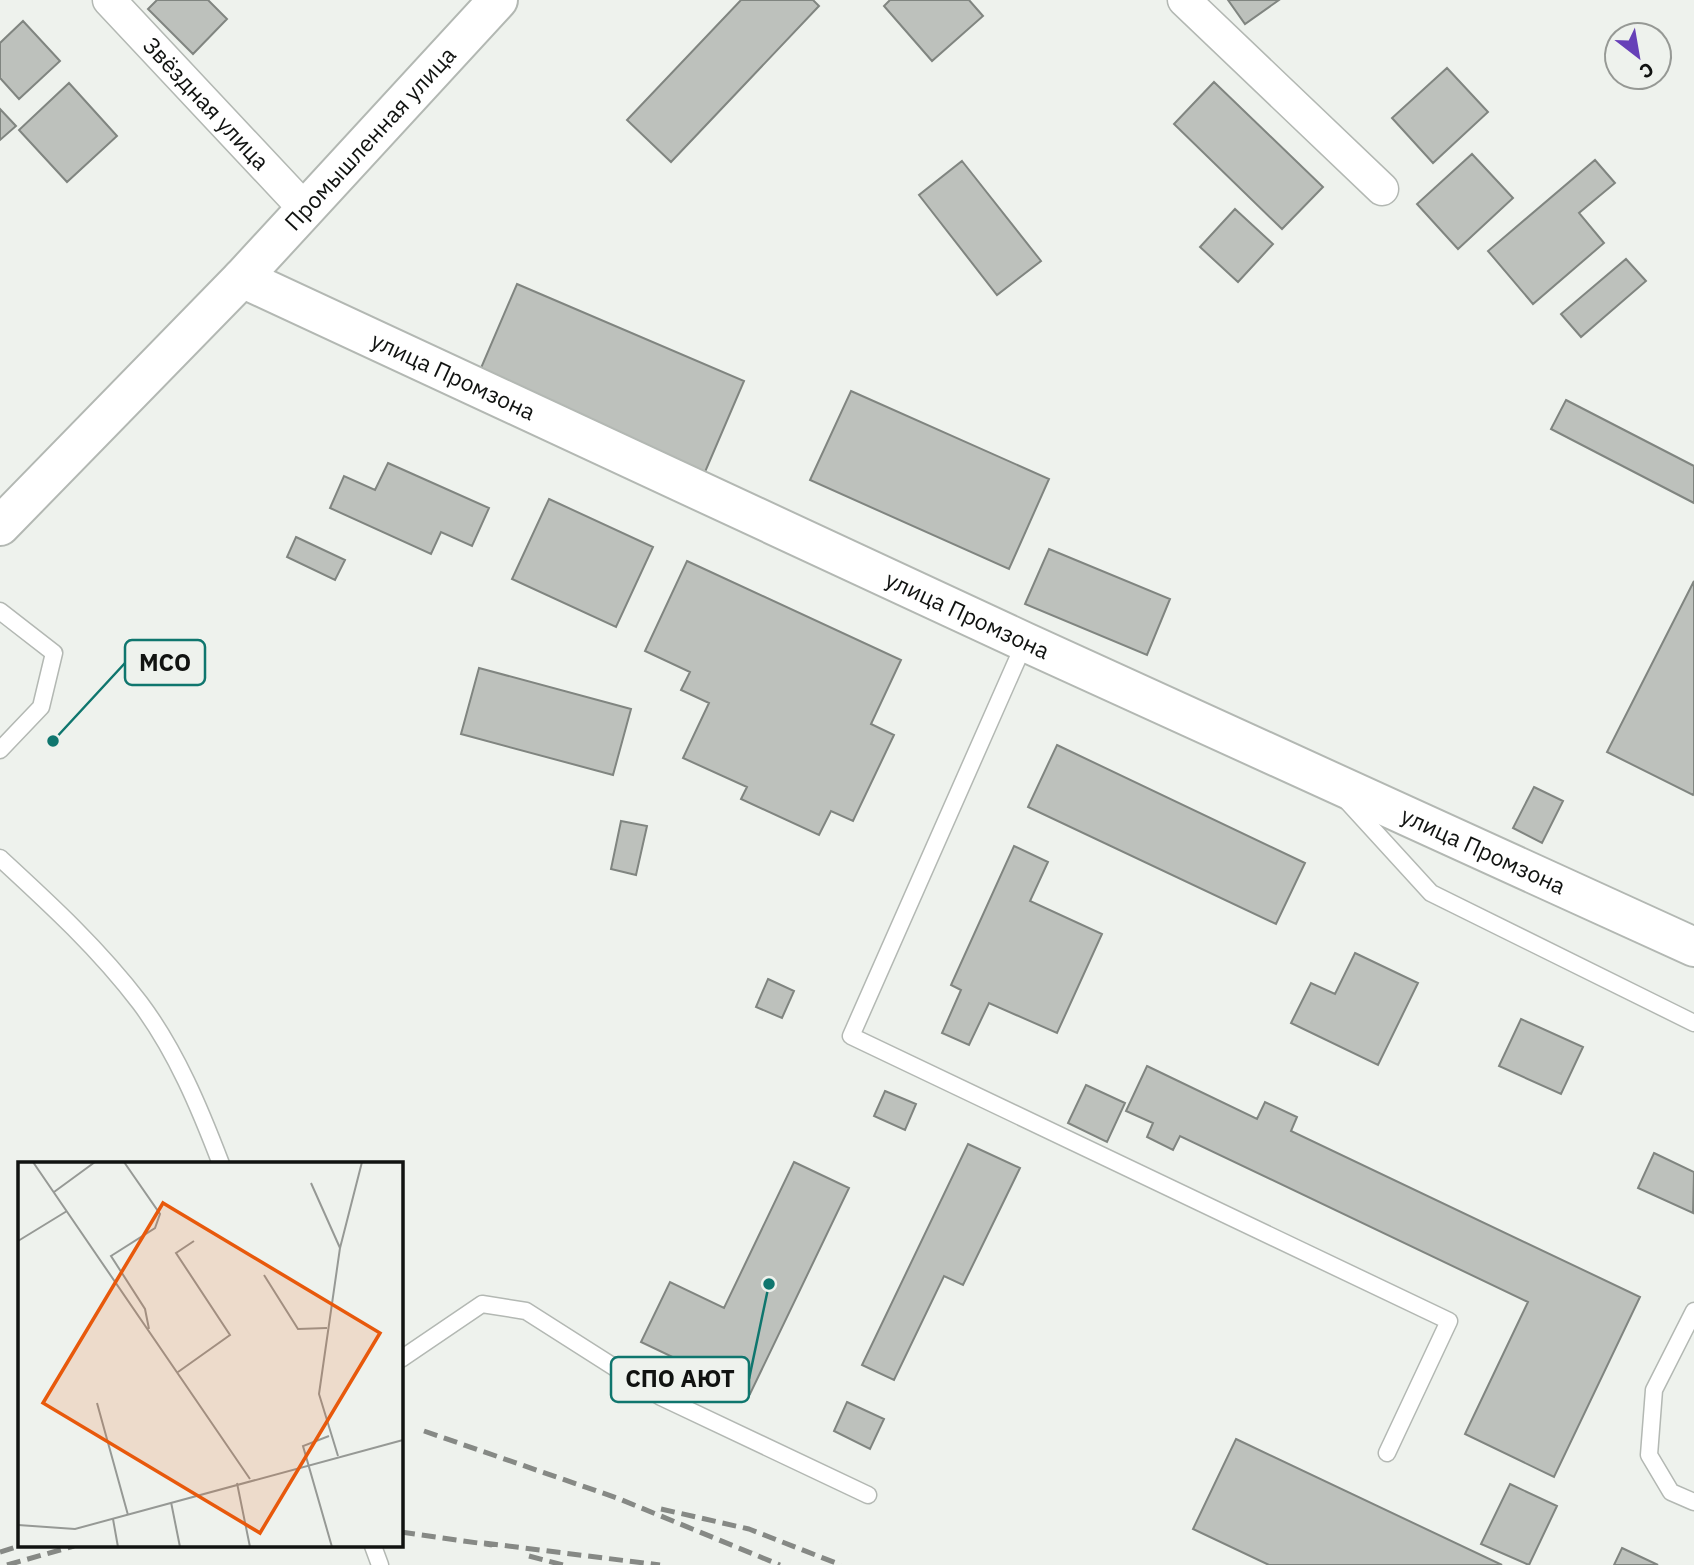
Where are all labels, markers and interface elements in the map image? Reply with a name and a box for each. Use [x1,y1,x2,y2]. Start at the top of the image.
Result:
north arrow [1603,21,1673,91]
street label: Звёздная улица [137,30,277,176]
street label: Промышленная улица [277,40,462,236]
text: С [1635,57,1658,84]
street label: улица Промзона [367,324,541,426]
street label: улица Промзона [881,563,1055,665]
callout: МСО [125,640,205,685]
text: МСО [139,646,191,678]
street label: улица Промзона [1397,799,1571,900]
inset map [18,1162,402,1548]
callout: СПО АЮТ [611,1357,749,1402]
text: СПО АЮТ [625,1362,735,1394]

